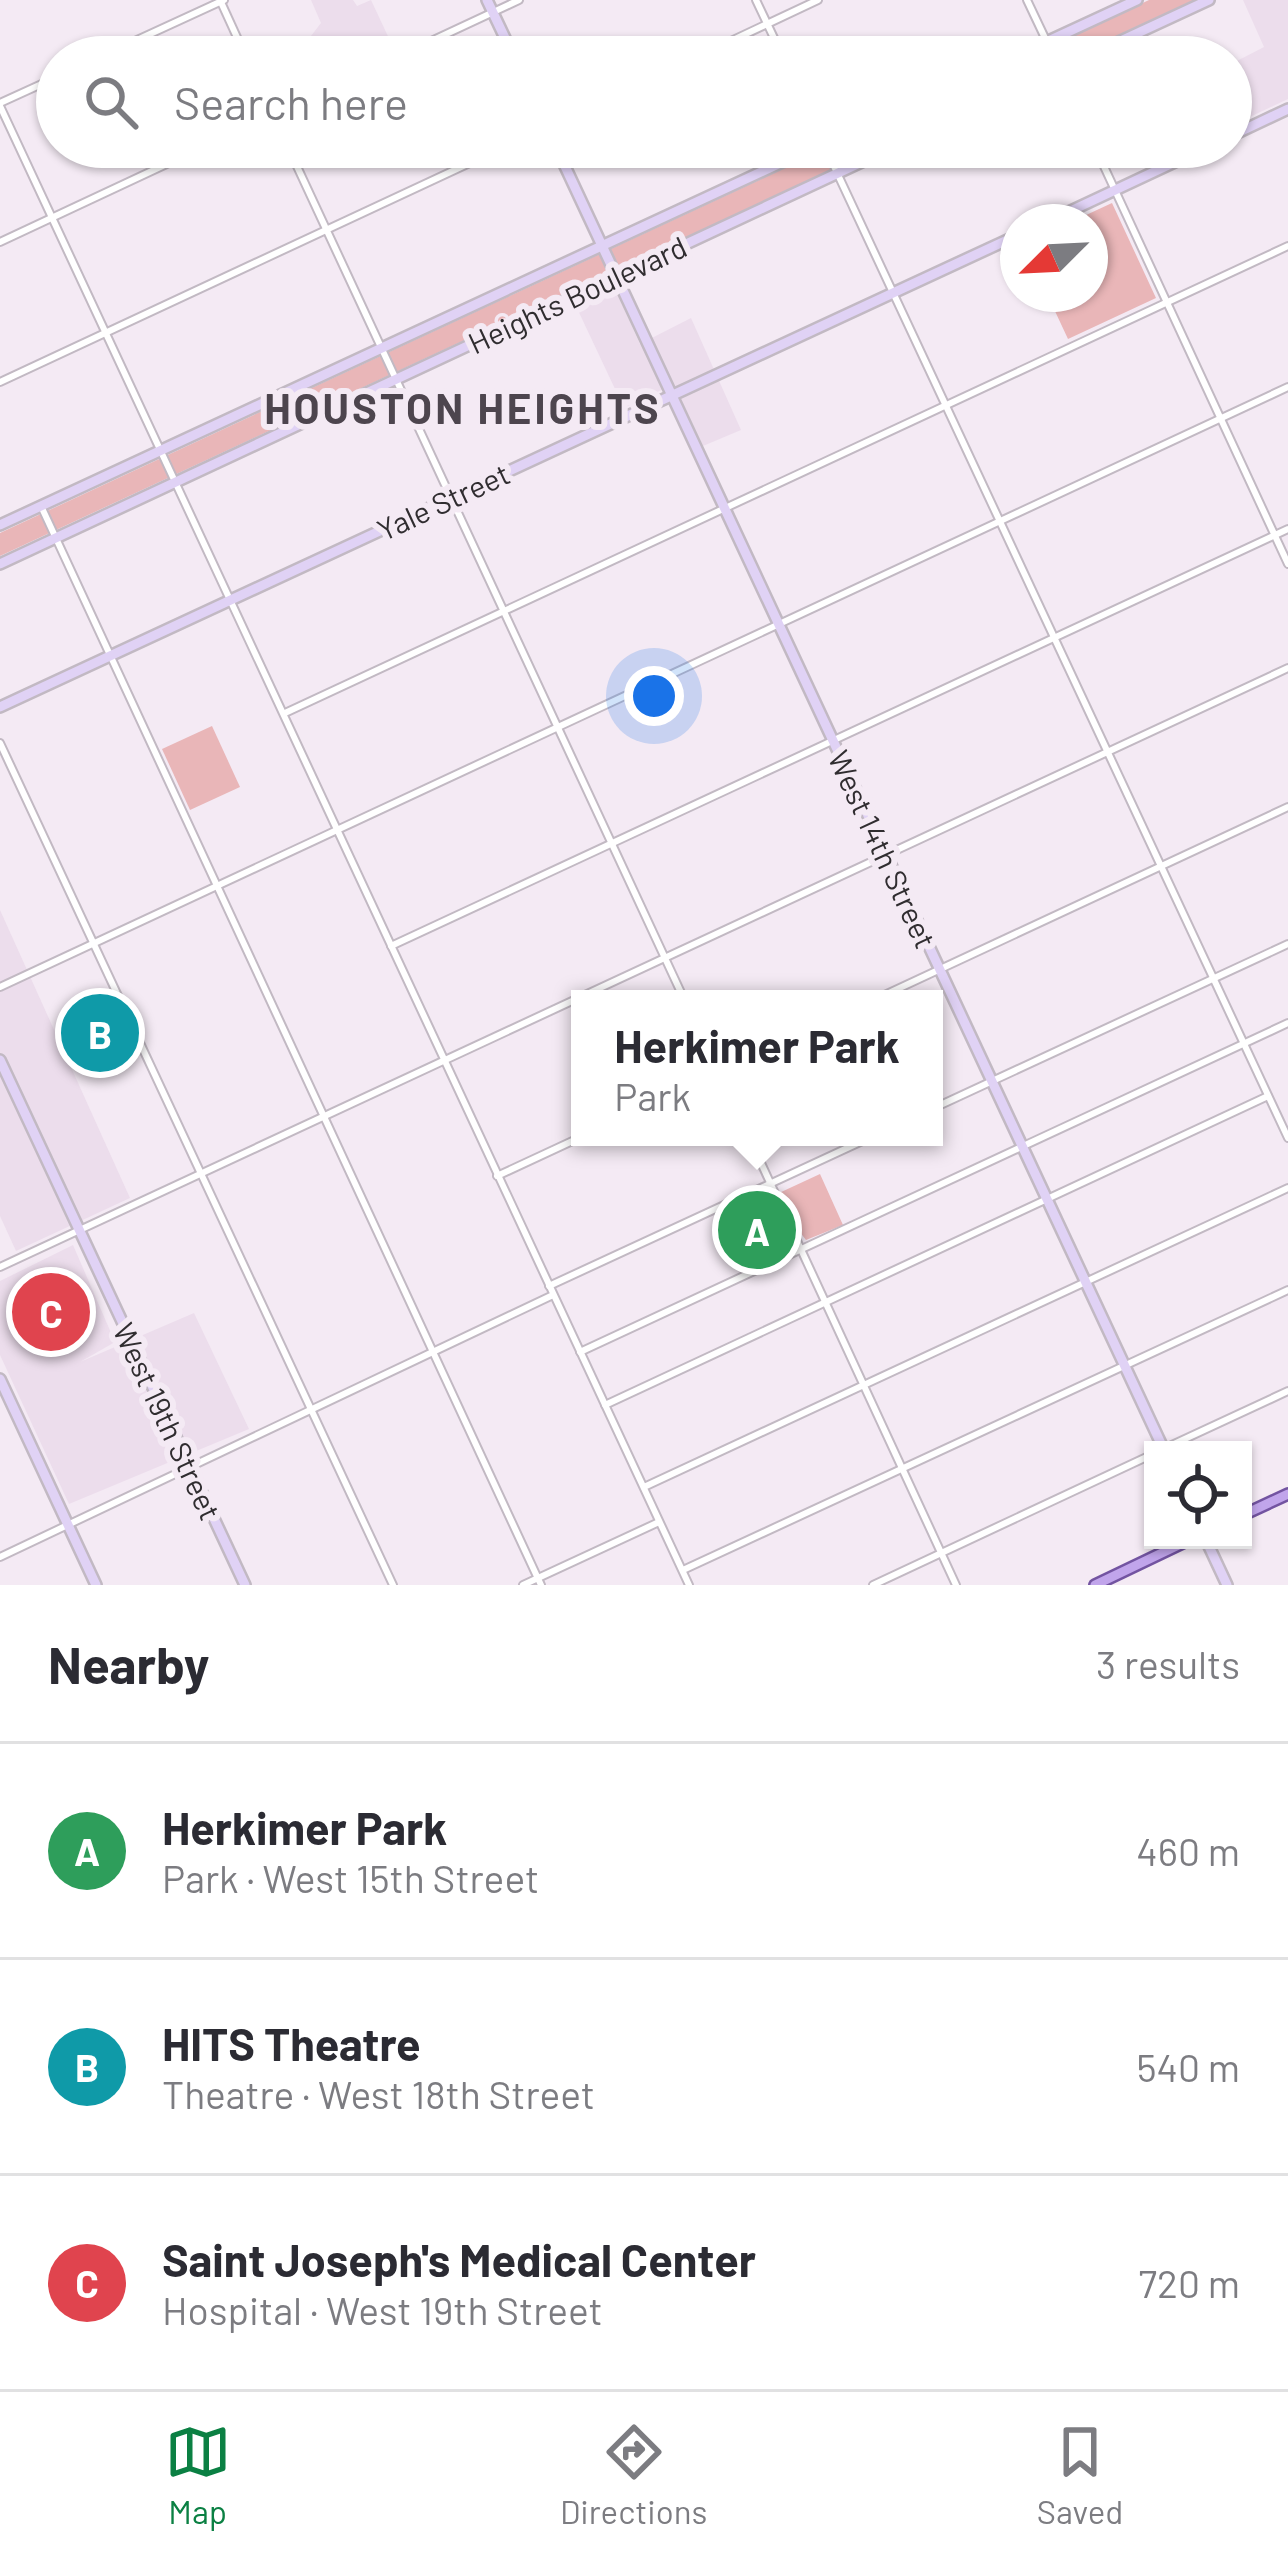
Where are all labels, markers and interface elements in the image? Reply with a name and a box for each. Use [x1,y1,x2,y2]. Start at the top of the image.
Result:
search box [36,36,1252,168]
icon: search [78,69,144,135]
text: Search here [174,75,408,129]
north arrow [1000,204,1108,312]
street label: Heights Boulevard [462,228,692,360]
district label: HOUSTON HEIGHTS [264,382,662,432]
street label: Yale Street [371,455,515,547]
your location [624,666,684,726]
street label: West 14th Street [821,744,945,954]
pin: B [61,988,139,1078]
popup [571,990,943,1146]
text: Herkimer Park [614,1018,900,1072]
text: Park [614,1072,691,1119]
pin: A [718,1185,796,1275]
pin: C [12,1267,90,1357]
street label: West 19th Street [107,1317,229,1525]
map controls [1144,1441,1252,1549]
button: locate [1144,1441,1252,1549]
text: Nearby [48,1633,209,1694]
text: 3 results [1096,1640,1240,1687]
text: Herkimer Park [162,1800,447,1854]
text: A [74,1827,100,1874]
text: 460 m [1136,1827,1240,1874]
text: Park · West 15th Street [162,1854,539,1901]
text: HITS Theatre [162,2016,421,2070]
text: B [75,2043,99,2090]
text: 540 m [1136,2043,1240,2090]
text: Theatre · West 18th Street [162,2070,595,2117]
text: Saint Joseph's Medical Center [162,2232,756,2286]
text: C [75,2259,99,2306]
text: 720 m [1139,2259,1240,2306]
text: Hospital · West 19th Street [162,2286,603,2333]
tab: Map [165,2419,231,2531]
tab: Directions [560,2419,707,2531]
tab: Saved [1037,2419,1123,2531]

